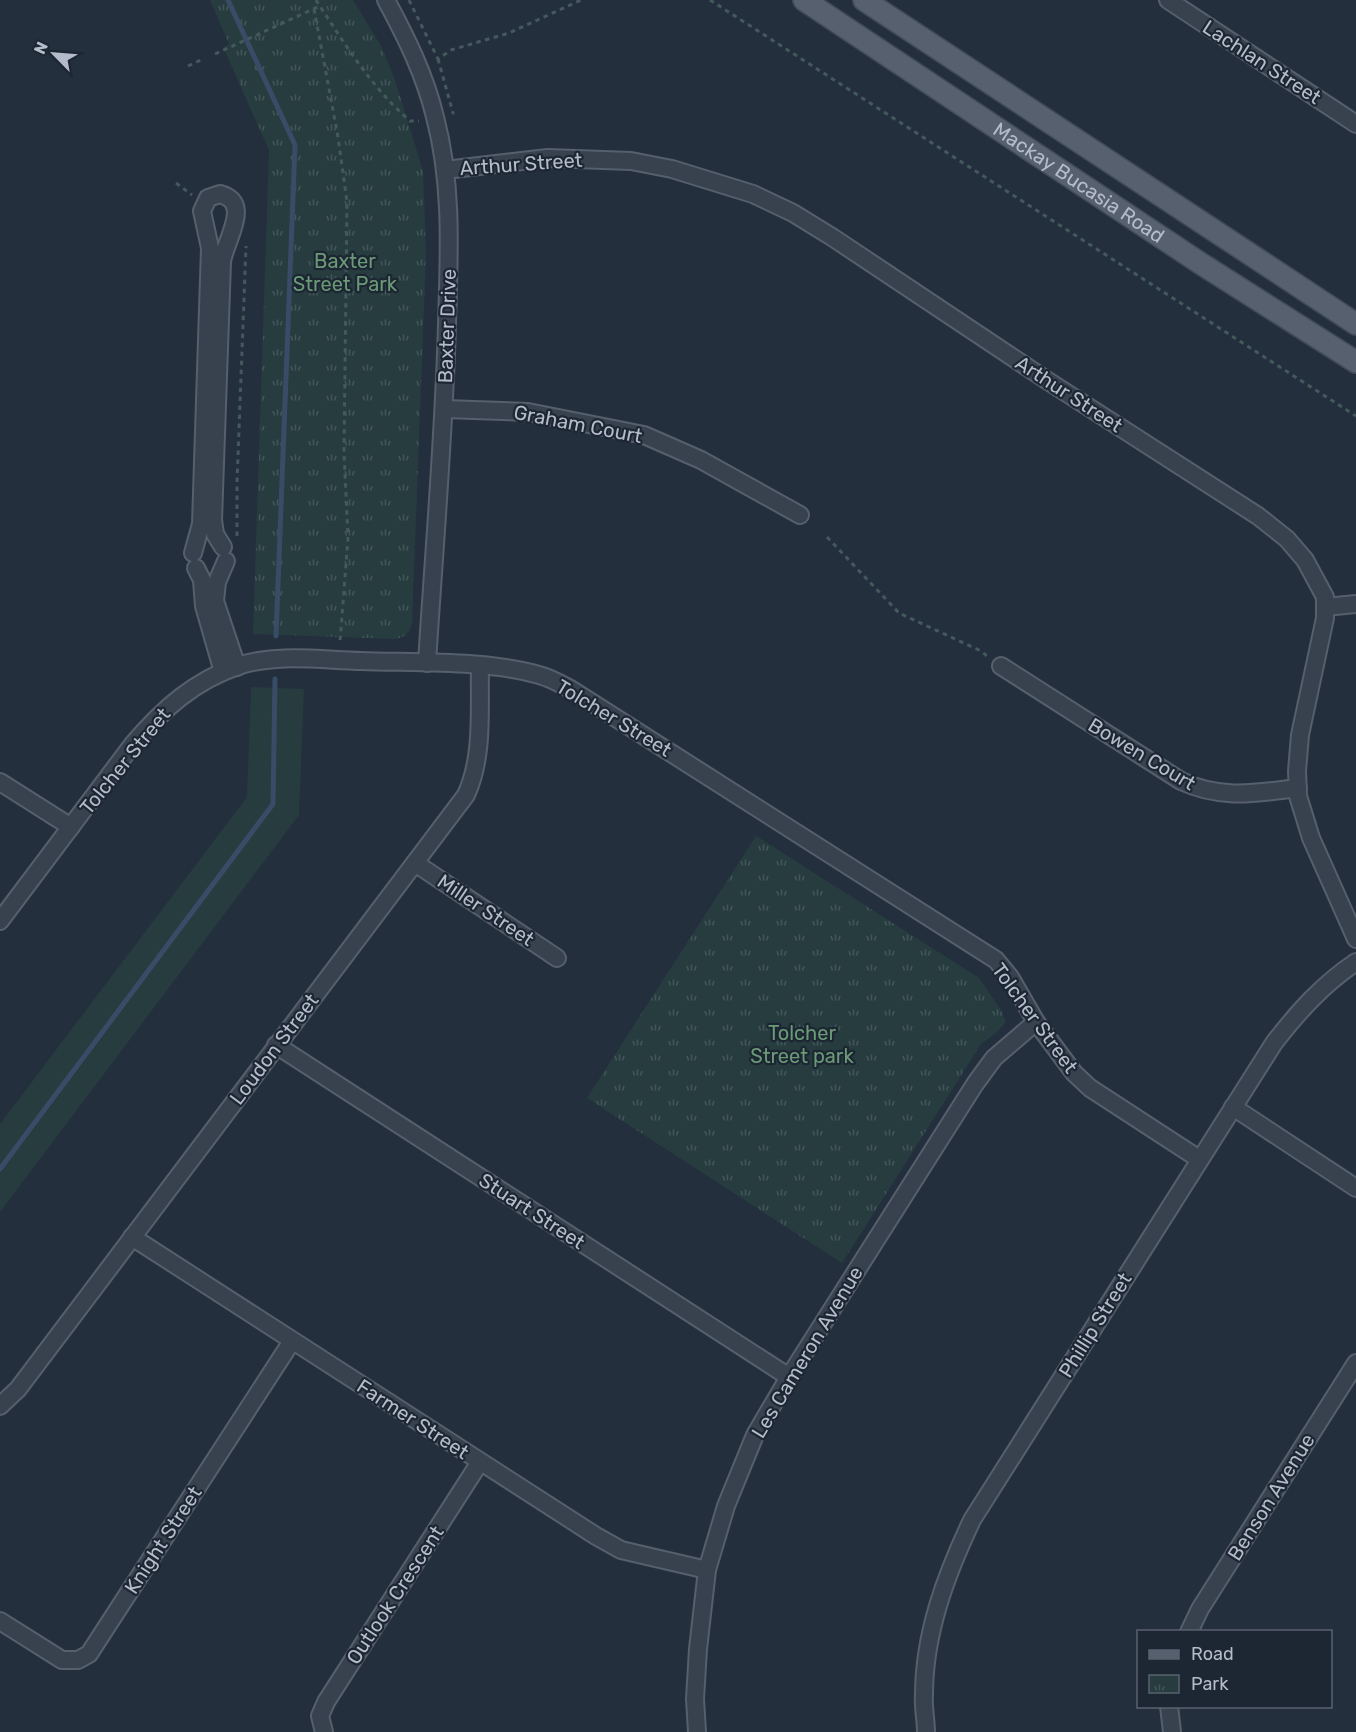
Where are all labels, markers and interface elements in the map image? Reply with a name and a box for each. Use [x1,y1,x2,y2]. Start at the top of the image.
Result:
street label: Lachlan Street [1198,15,1326,109]
north arrow [24,24,84,84]
text: N [30,39,52,57]
street label: Mackay Bucasia Road [989,117,1169,248]
street label: Arthur Street [459,148,583,180]
park label: Baxter Street Park [293,249,398,296]
street label: Baxter Drive [433,268,461,384]
street label: Arthur Street [1011,350,1127,438]
street label: Graham Court [512,400,644,448]
street label: Tolcher Street [552,674,676,762]
street label: Tolcher Street [75,703,175,819]
street label: Bowen Court [1084,713,1200,795]
street label: Miller Street [433,869,539,951]
street label: Tolcher Street [987,958,1083,1078]
street label: Loudon Street [224,989,324,1109]
park label: Tolcher Street park [750,1021,854,1068]
street label: Stuart Street [475,1168,590,1254]
street label: Les Cameron Avenue [746,1262,868,1442]
street label: Phillip Street [1053,1268,1137,1382]
street label: Farmer Street [353,1374,474,1464]
street label: Benson Avenue [1222,1429,1320,1565]
street label: Knight Street [119,1482,207,1598]
street label: Outlook Crescent [341,1521,449,1669]
legend [1137,1630,1332,1708]
text: Road [1191,1643,1234,1665]
text: Park [1191,1673,1229,1695]

